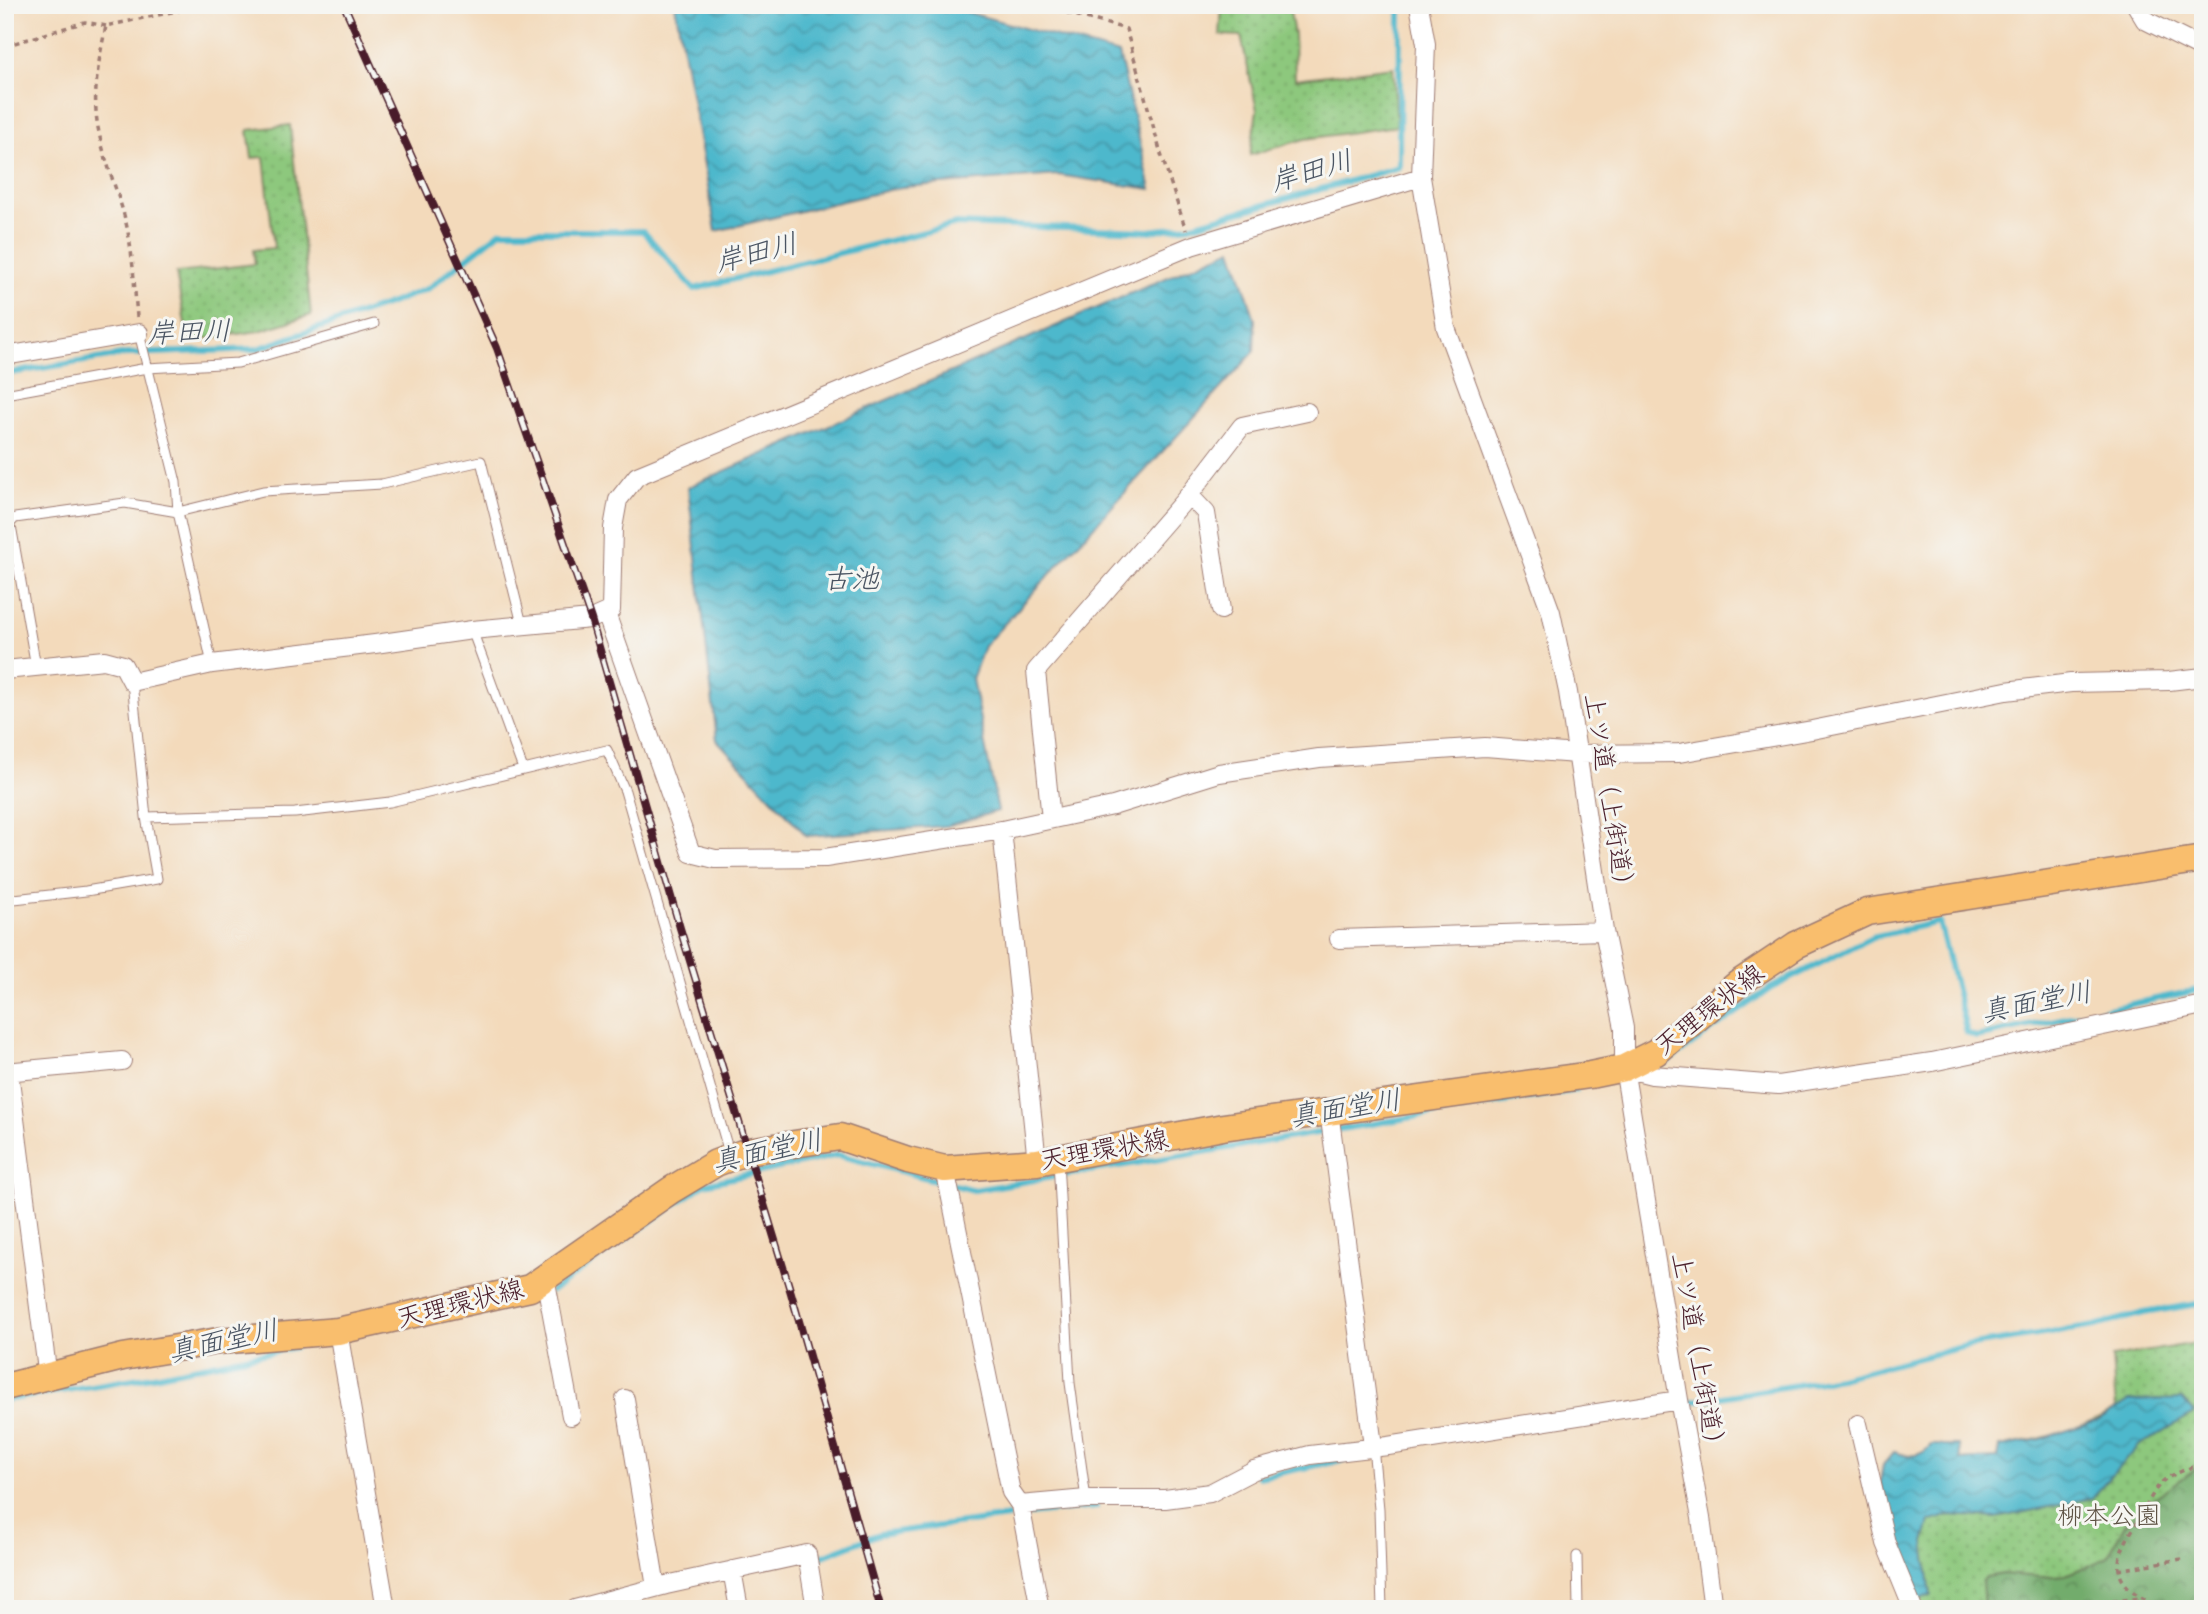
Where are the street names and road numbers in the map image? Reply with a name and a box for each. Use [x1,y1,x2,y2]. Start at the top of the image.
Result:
street label: 上ツ道（上街道） [1578,691,1642,901]
street label: 天理環状線 [1648,956,1770,1062]
street label: 天理環状線 [1037,1122,1171,1176]
street label: 上ツ道（上街道） [1665,1250,1733,1460]
street label: 天理環状線 [393,1272,527,1334]

